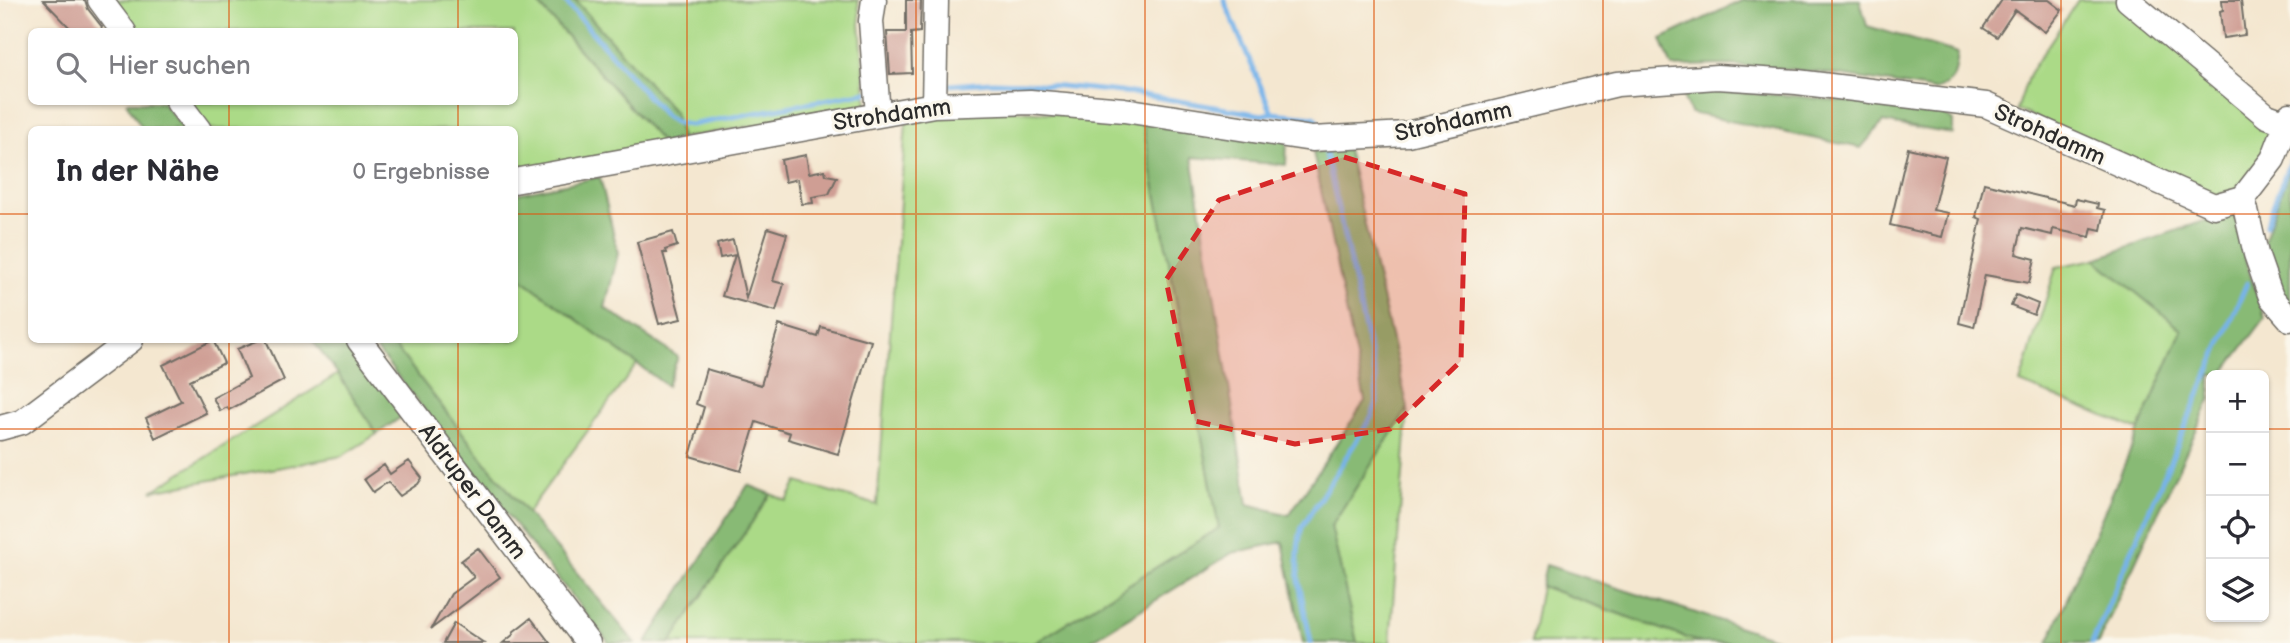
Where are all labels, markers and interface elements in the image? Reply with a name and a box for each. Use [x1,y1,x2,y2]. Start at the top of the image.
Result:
search box [28,28,518,105]
icon: search [52,48,90,86]
text: Hier suchen [108,51,251,82]
street label: Strohdamm [831,93,953,137]
street label: Strohdamm [1392,96,1514,148]
street label: Strohdamm [1990,98,2110,172]
text: In der Nähe [56,154,219,190]
text: 0 Ergebnisse [353,158,490,186]
map controls [2206,370,2269,622]
button: + [2206,370,2269,433]
street label: Aldruper Damm [412,418,532,565]
button: − [2206,433,2269,496]
button: locate [2206,496,2269,559]
button: layers [2206,559,2269,622]

